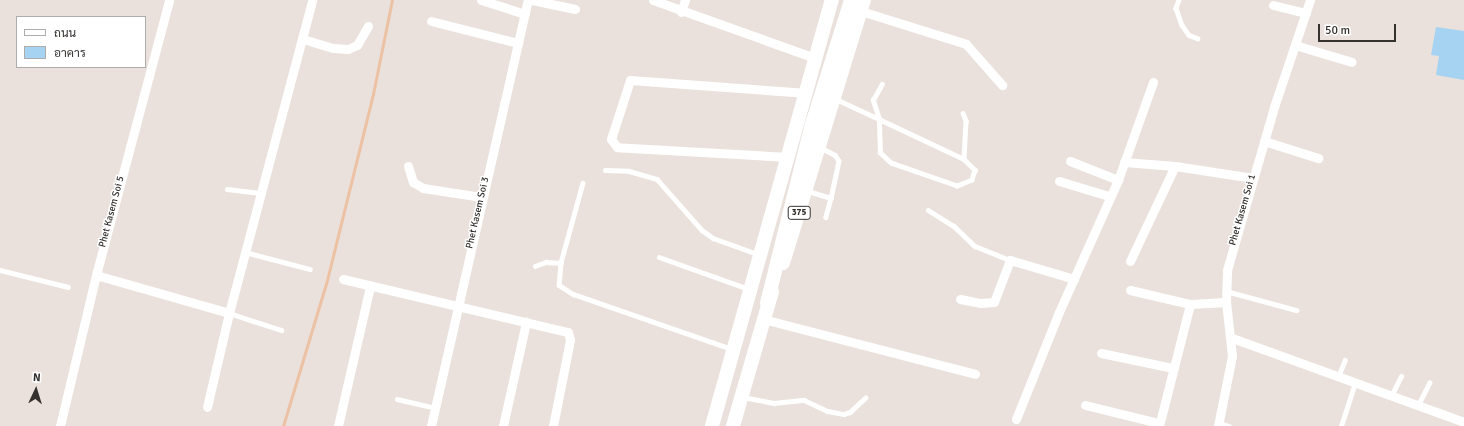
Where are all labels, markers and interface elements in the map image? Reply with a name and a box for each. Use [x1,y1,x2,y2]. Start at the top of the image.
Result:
legend [16,16,146,68]
scale bar [1320,16,1398,42]
text: 50 m [1325,23,1350,38]
text: ถนน [54,26,76,41]
text: อาคาร [54,46,86,61]
street label: Phet Kasem Soi 1 [1227,173,1259,247]
street label: Phet Kasem Soi 5 [97,175,127,249]
street label: Phet Kasem Soi 3 [464,176,492,250]
road number: 375 [787,206,811,220]
north arrow [16,370,56,410]
text: N [33,371,41,384]

